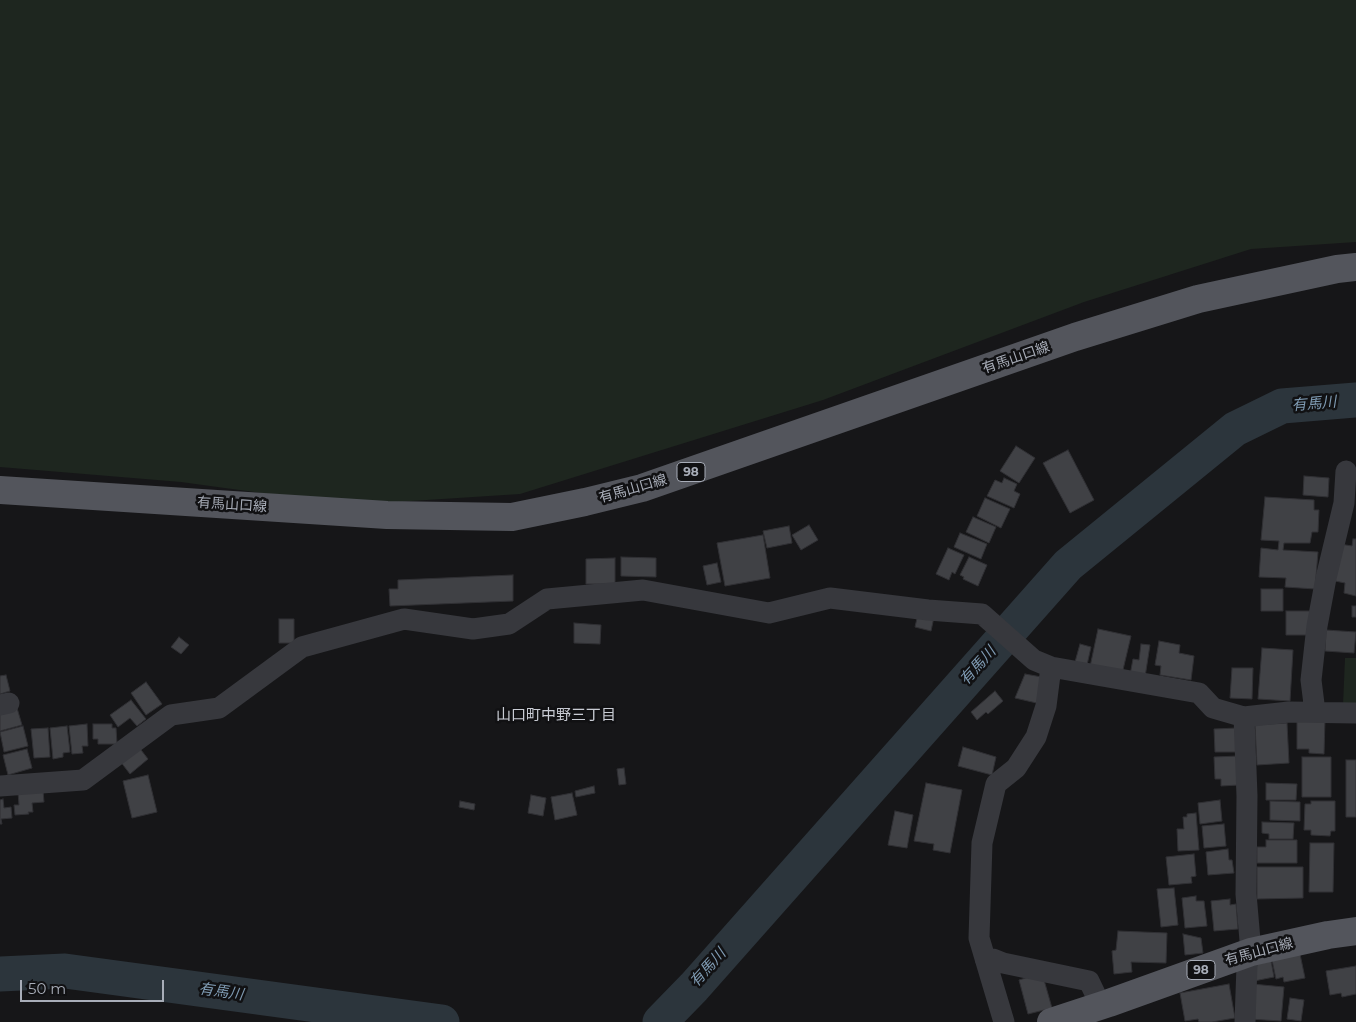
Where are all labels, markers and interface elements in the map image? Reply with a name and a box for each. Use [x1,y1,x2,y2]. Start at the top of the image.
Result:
street label: 有馬山口線 [980,339,1052,377]
water label: 有馬川 [1291,393,1337,415]
road number: 98 [677,462,705,482]
street label: 有馬山口線 [597,471,669,507]
street label: 有馬山口線 [196,494,268,516]
water label: 有馬川 [956,643,1000,689]
district label: 山口町中野三丁目 [496,707,616,725]
street label: 有馬山口線 [1223,935,1295,969]
water label: 有馬川 [686,945,730,991]
road number: 98 [1187,960,1215,980]
scale bar [22,970,166,1002]
text: 50 m [28,979,66,998]
water label: 有馬川 [197,980,245,1004]

